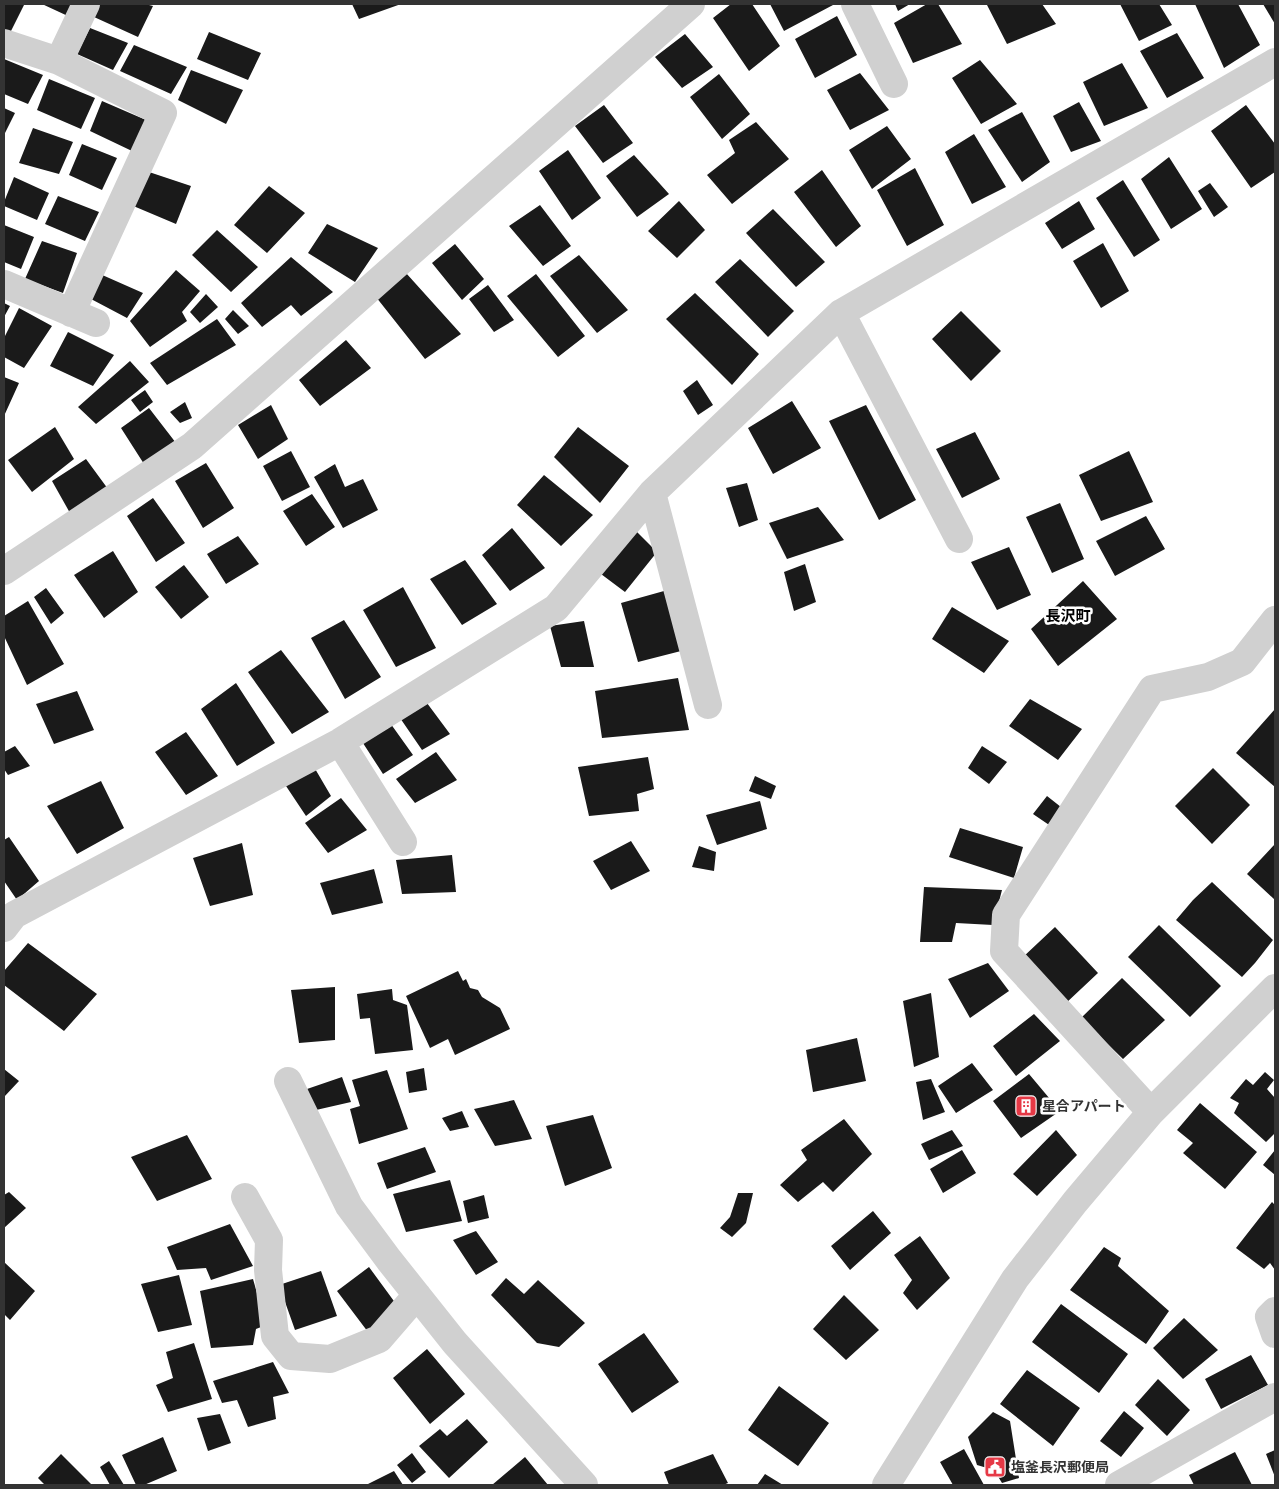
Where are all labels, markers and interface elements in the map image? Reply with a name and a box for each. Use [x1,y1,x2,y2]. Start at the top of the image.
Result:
district label: 長沢町 [1045,607,1091,625]
building icon: 星合アパート [1014,1094,1038,1118]
place label: 星合アパート [1042,1098,1126,1114]
public building icon: 塩釜長沢郵便局 [983,1455,1007,1479]
place label: 塩釜長沢郵便局 [1011,1459,1109,1475]

